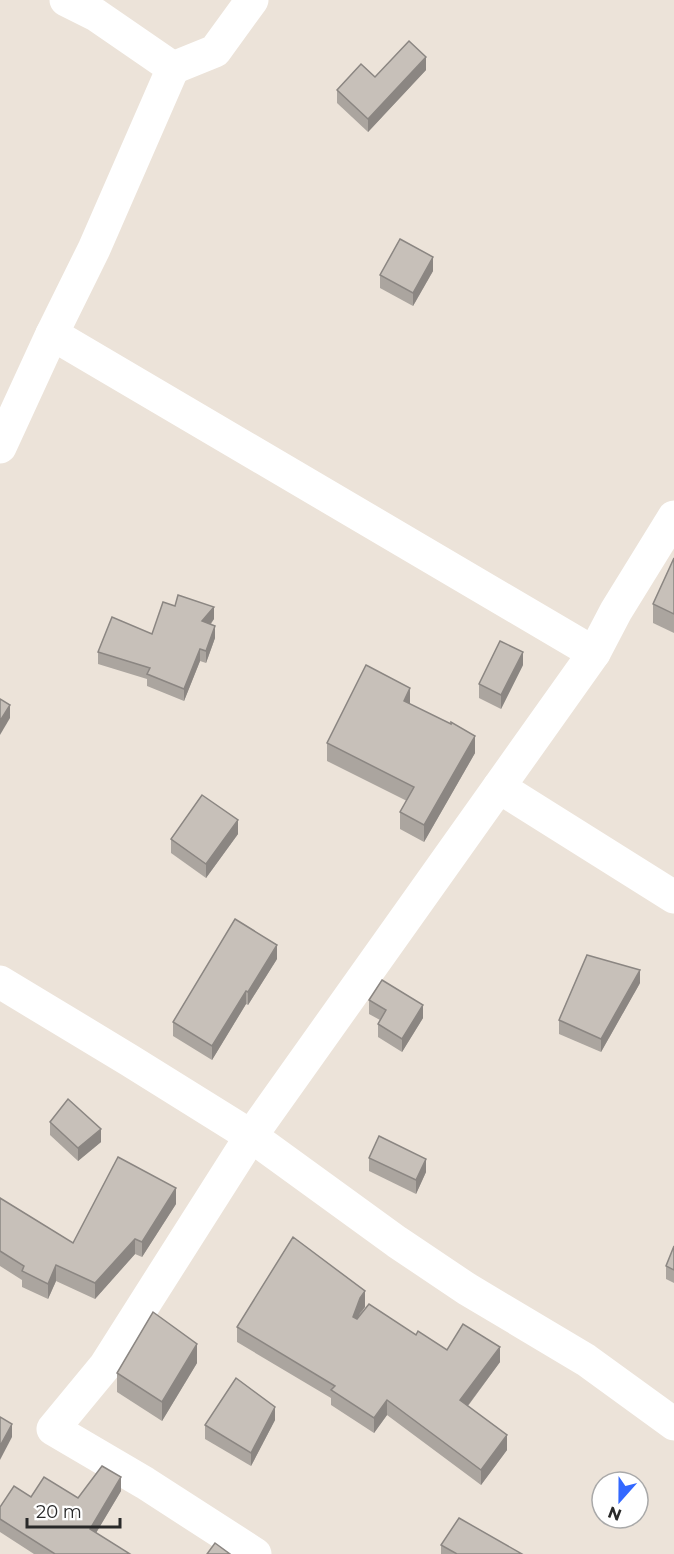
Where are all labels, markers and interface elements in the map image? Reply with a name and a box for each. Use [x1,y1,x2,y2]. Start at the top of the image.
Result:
north arrow [590,1470,650,1530]
scale bar [27,1491,120,1529]
text: 20 m [36,1501,82,1523]
text: N [605,1502,624,1525]

